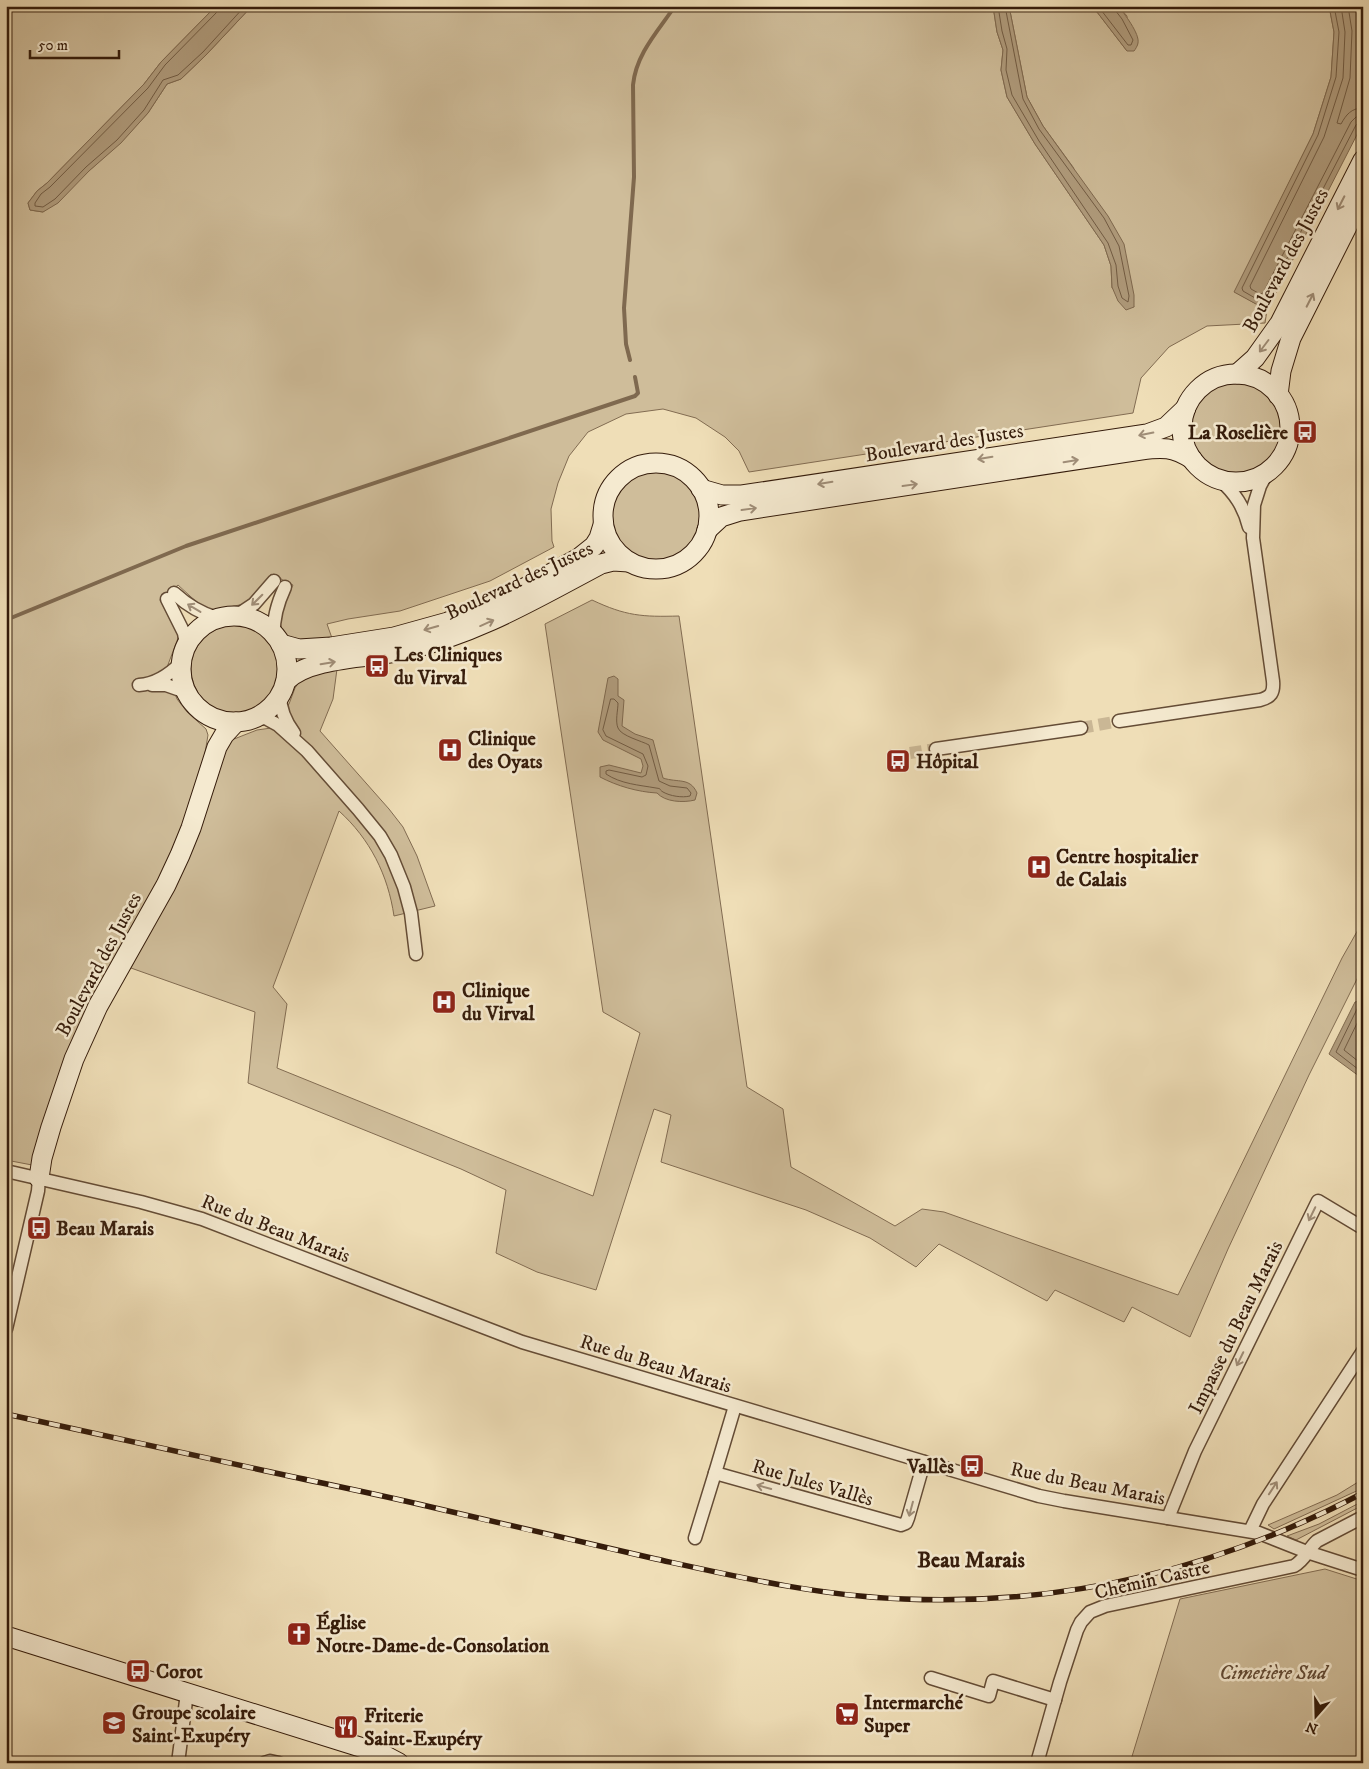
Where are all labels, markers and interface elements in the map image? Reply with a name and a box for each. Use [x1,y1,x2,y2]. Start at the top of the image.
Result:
scale bar [30,28,119,60]
text: 50 m [38,36,68,55]
street label: Boulevard des Justes [1238,184,1335,337]
one-way arrow [1336,196,1346,211]
one-way arrow [1306,293,1315,308]
one-way arrow [1259,339,1269,353]
street label: Boulevard des Justes [863,419,1025,468]
bus stop icon: La Roselière [1292,419,1318,445]
place label: La Roselière [1188,421,1289,446]
one-way arrow [1138,429,1154,439]
one-way arrow [978,454,994,464]
one-way arrow [1062,456,1078,466]
one-way arrow [817,478,833,488]
one-way arrow [902,480,918,490]
one-way arrow [741,504,757,514]
street label: Boulevard des Justes [442,536,598,626]
one-way arrow [251,594,263,606]
one-way arrow [187,603,201,613]
one-way arrow [479,618,494,628]
one-way arrow [423,623,439,633]
place label: Les Cliniques du Virval [394,643,503,691]
bus stop icon: Les Cliniques du Virval [364,653,390,679]
one-way arrow [319,657,335,667]
place label: Clinique des Oyats [468,727,543,775]
hospital icon: Clinique des Oyats [437,737,463,763]
bus stop icon: Hôpital [885,748,911,774]
place label: Hôpital [916,750,979,775]
place label: Centre hospitalier de Calais [1056,845,1199,893]
hospital icon: Centre hospitalier de Calais [1026,854,1052,880]
street label: Boulevard des Justes [51,888,148,1041]
place label: Clinique du Virval [462,979,536,1027]
hospital icon: Clinique du Virval [431,989,457,1015]
street label: Rue du Beau Marais [198,1190,354,1269]
one-way arrow [1307,1206,1316,1221]
bus stop icon: Beau Marais [26,1215,52,1241]
place label: Beau Marais [56,1217,154,1242]
street label: Impasse du Beau Marais [1184,1237,1289,1418]
street label: Rue du Beau Marais [577,1329,735,1399]
one-way arrow [1235,1352,1245,1367]
bus stop icon: Vallès [959,1453,985,1479]
street label: Rue Jules Vallès [749,1454,876,1513]
place label: Vallès [906,1455,954,1480]
street label: Rue du Beau Marais [1008,1457,1168,1512]
one-way arrow [756,1482,772,1492]
one-way arrow [1268,1482,1278,1496]
one-way arrow [906,1500,915,1516]
district label: Beau Marais [917,1547,1026,1574]
street label: Chemin Castre [1092,1555,1212,1606]
place label: Église Notre-Dame-de-Consolation [316,1610,550,1659]
church icon: Église Notre-Dame-de-Consolation [286,1621,312,1647]
bus stop icon: Corot [125,1658,151,1684]
place label: Corot [156,1660,203,1685]
park label: Cimetière Sud [1219,1661,1330,1686]
place label: Intermarché Super [864,1691,964,1739]
north arrow [1292,1692,1342,1742]
place label: Groupe scolaire Saint-Exupéry [132,1701,256,1749]
supermarket icon: Intermarché Super [834,1701,860,1727]
place label: Friterie Saint-Exupéry [364,1704,482,1752]
school or university icon: Groupe scolaire Saint-Exupéry [101,1710,127,1736]
restaurant icon: Friterie Saint-Exupéry [333,1714,359,1740]
text: N [1303,1717,1320,1738]

